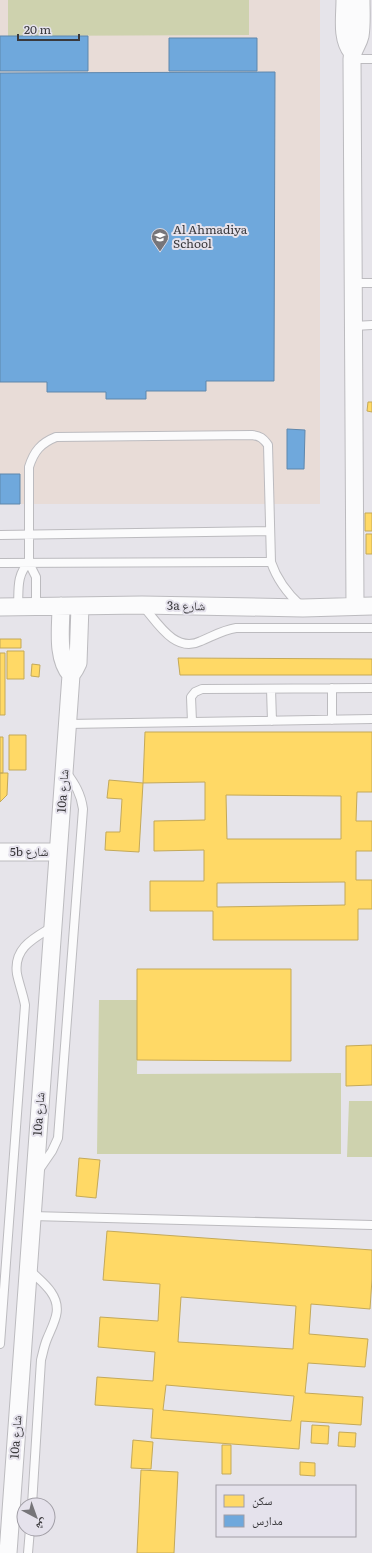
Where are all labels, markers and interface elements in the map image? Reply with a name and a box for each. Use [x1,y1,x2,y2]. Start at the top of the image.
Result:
scale bar [18,16,79,42]
text: 20 m [24,20,51,38]
place label: Al Ahmadiya School [173,220,248,252]
school or university icon: Al Ahmadiya School [150,227,170,252]
street label: 3a شارع [167,596,205,614]
street label: 10a شارع [52,768,73,813]
street label: 5b شارع [10,842,48,860]
street label: 10a شارع [28,1091,49,1136]
street label: 10a شارع [5,1414,26,1459]
legend [216,1485,356,1537]
text: سكن [252,1491,273,1509]
north arrow [16,1497,56,1537]
text: مدارس [252,1511,283,1529]
text: ش [33,1515,53,1535]

